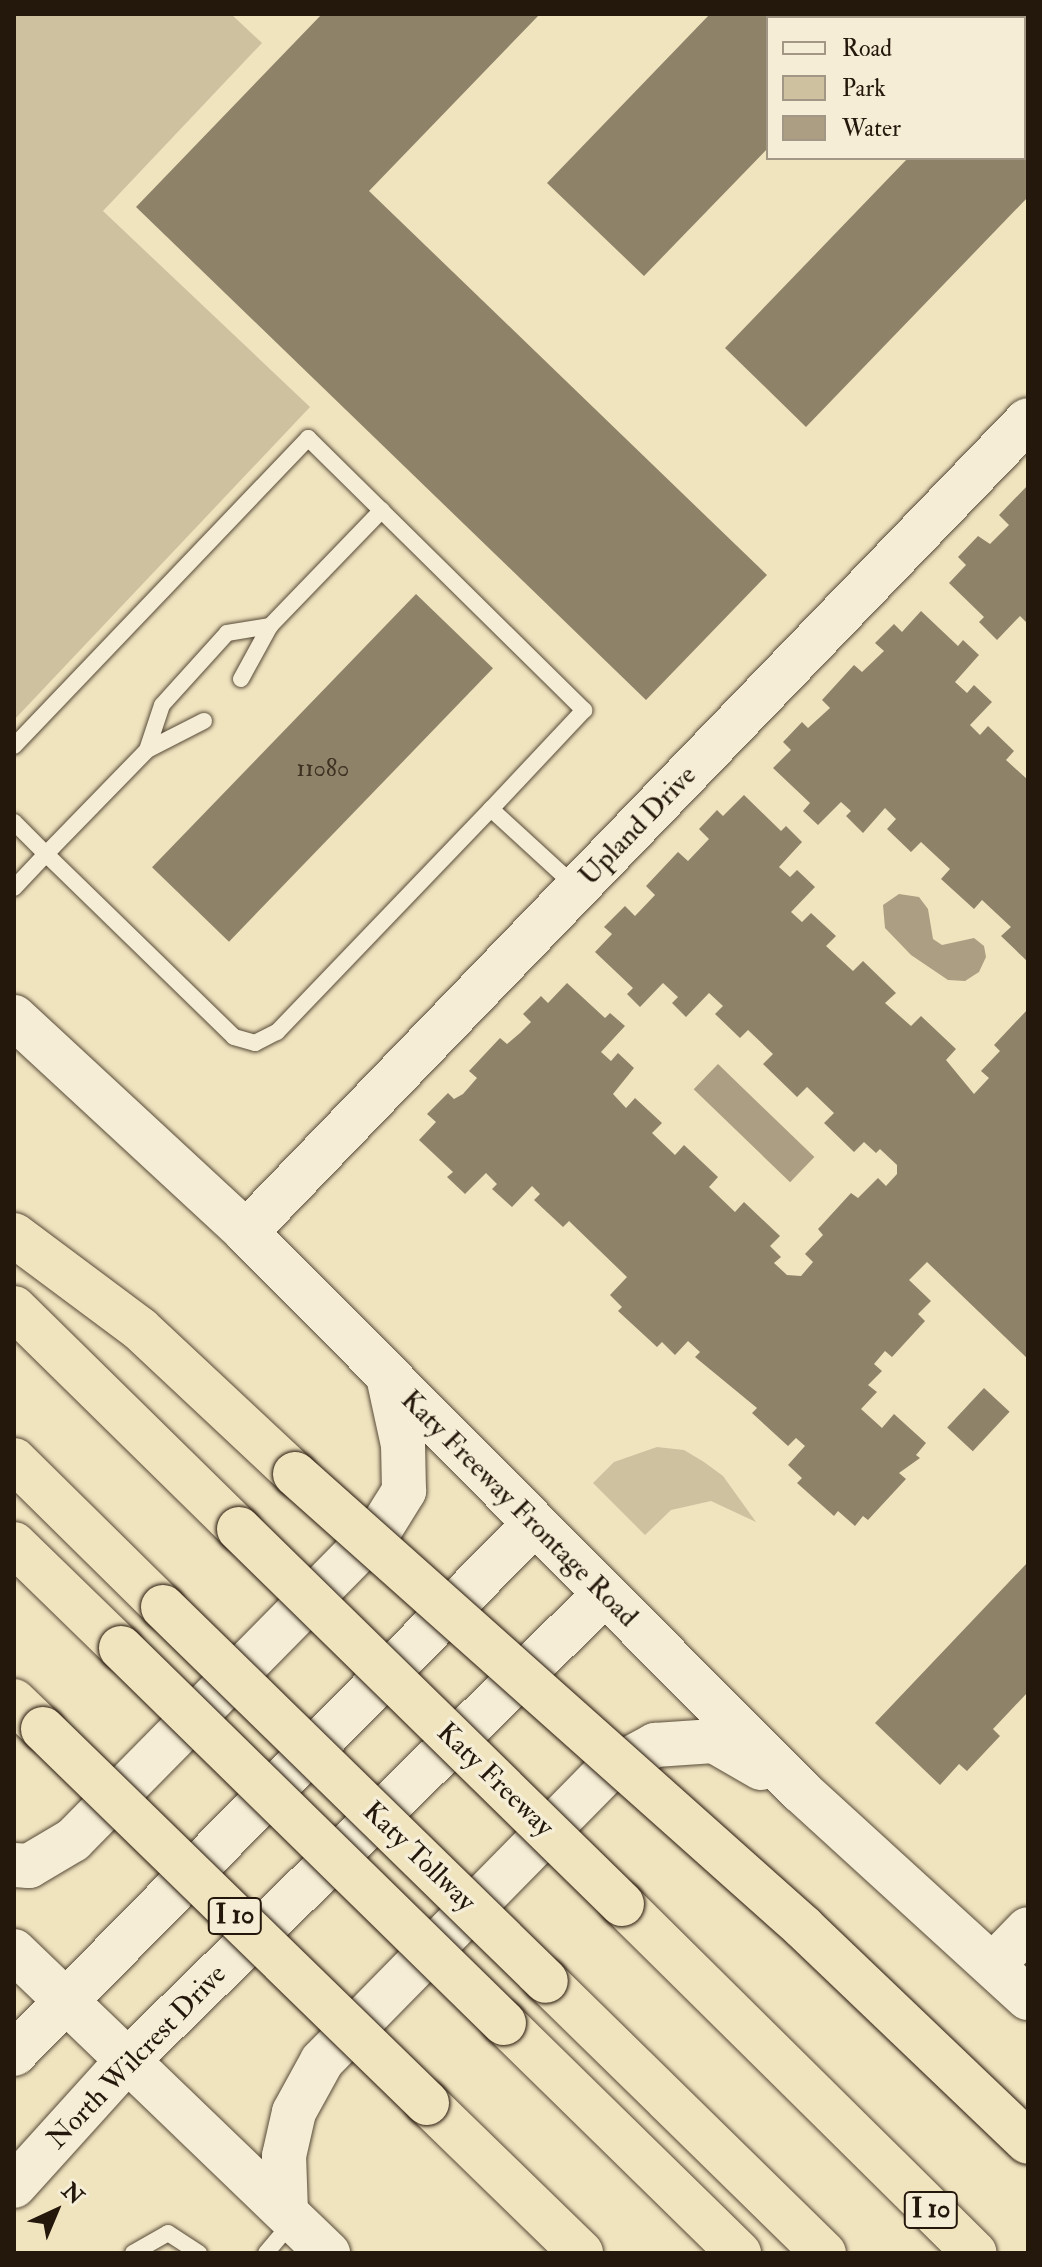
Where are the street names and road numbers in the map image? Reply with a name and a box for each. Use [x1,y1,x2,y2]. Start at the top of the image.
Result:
street label: Upland Drive [573,759,703,893]
street label: Katy Freeway Frontage Road [394,1384,644,1634]
street label: Katy Freeway [429,1716,561,1844]
street label: Katy Tollway [356,1795,482,1919]
road number: I 10 [207,1894,263,1938]
street label: North Wilcrest Drive [41,1958,233,2156]
road number: I 10 [903,2188,959,2232]

